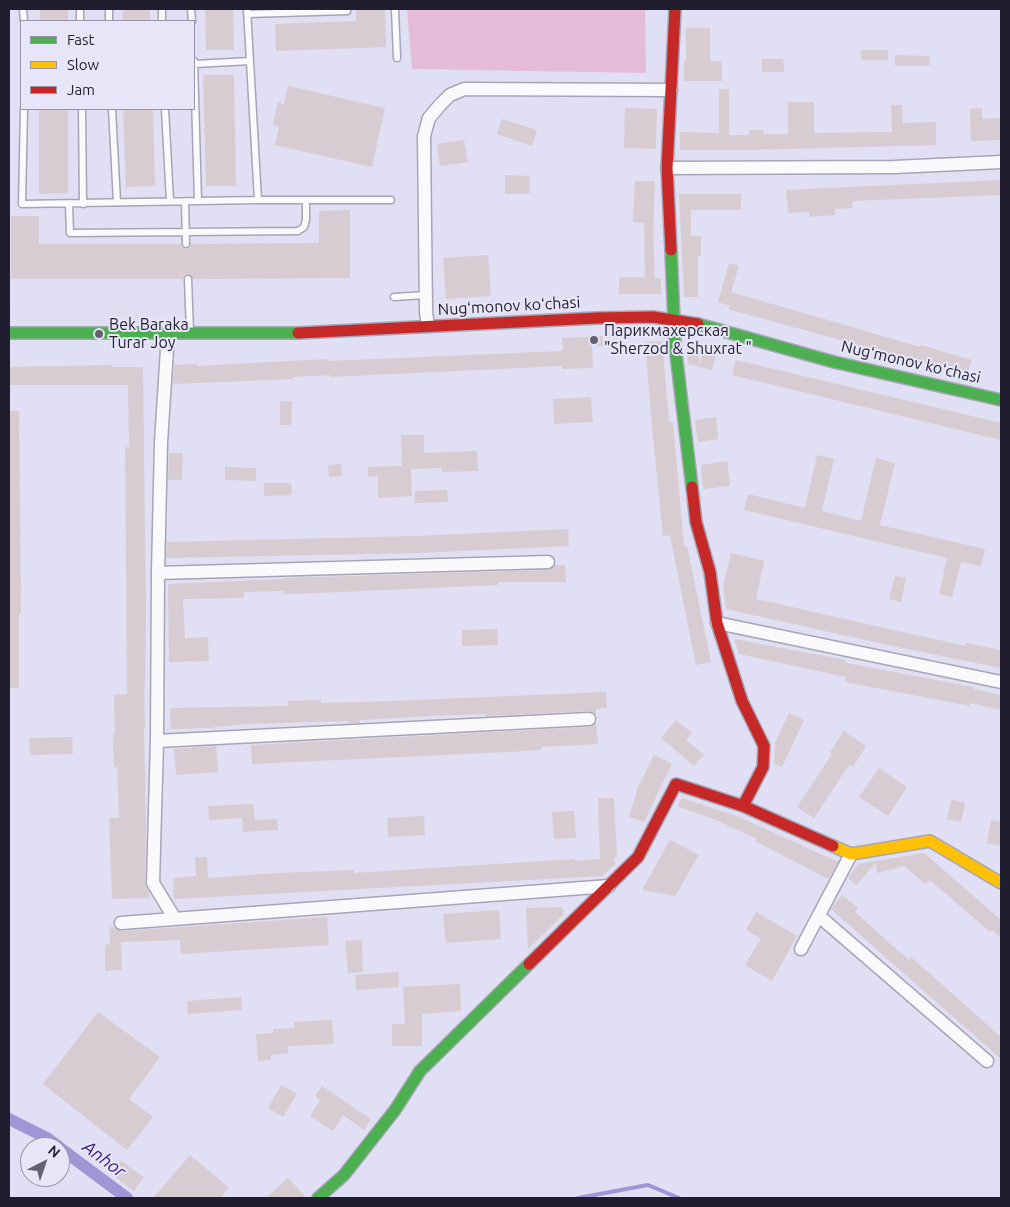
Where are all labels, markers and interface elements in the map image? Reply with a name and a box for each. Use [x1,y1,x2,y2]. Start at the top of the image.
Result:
legend [20,20,195,110]
text: Fast [67,31,94,48]
text: Slow [67,56,99,73]
text: Jam [67,81,95,98]
street label: Nugʻmonov koʻchasi [437,293,581,319]
place label: Bek Baraka Turar Joy [109,315,189,353]
place label: Парикмахерская "Sherzod & Shuxrat " [604,321,752,359]
marker: Bek Baraka Turar Joy [93,328,105,340]
marker: Парикмахерская "Sherzod & Shuxrat " [588,334,600,346]
street label: Nugʻmonov koʻchasi [839,337,983,387]
water label: Anhor [78,1136,130,1182]
north arrow [20,1137,70,1187]
text: N [45,1142,63,1161]

